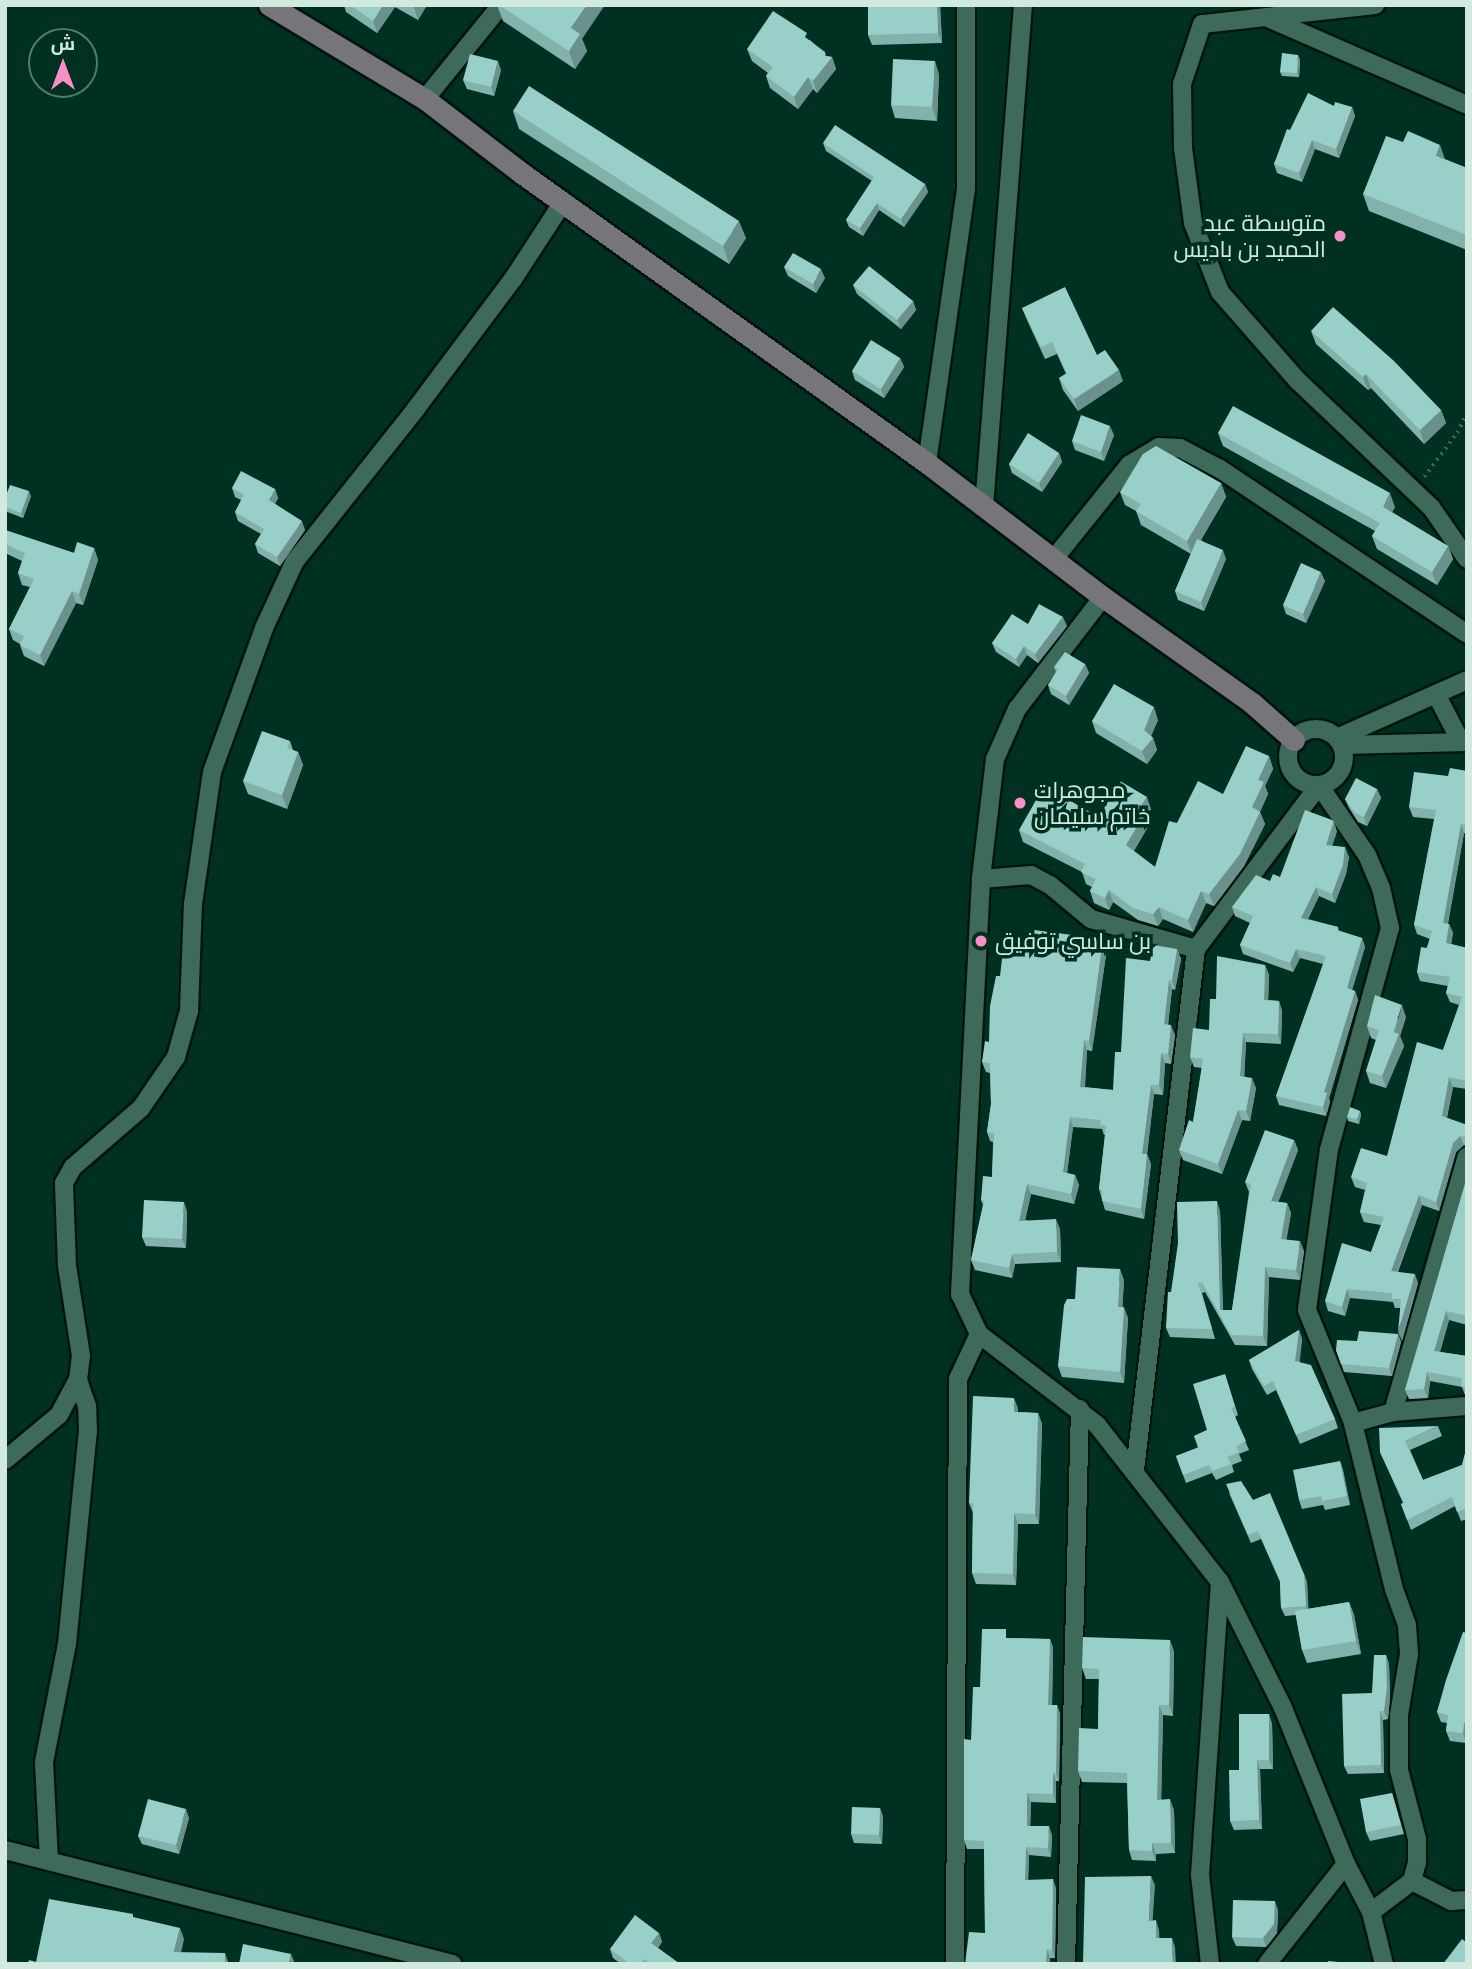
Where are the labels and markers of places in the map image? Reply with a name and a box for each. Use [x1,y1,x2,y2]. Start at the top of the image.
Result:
place label: متوسطة عبد الحميد بن باديس [1174,209,1326,263]
marker: متوسطة عبد الحميد بن باديس [1332,228,1348,244]
place label: مجوهرات خاتم سليمان [1034,776,1150,830]
marker: مجوهرات خاتم سليمان [1012,795,1028,811]
place label: بن ساسي توفيق [995,927,1151,955]
marker: بن ساسي توفيق [973,933,989,949]

